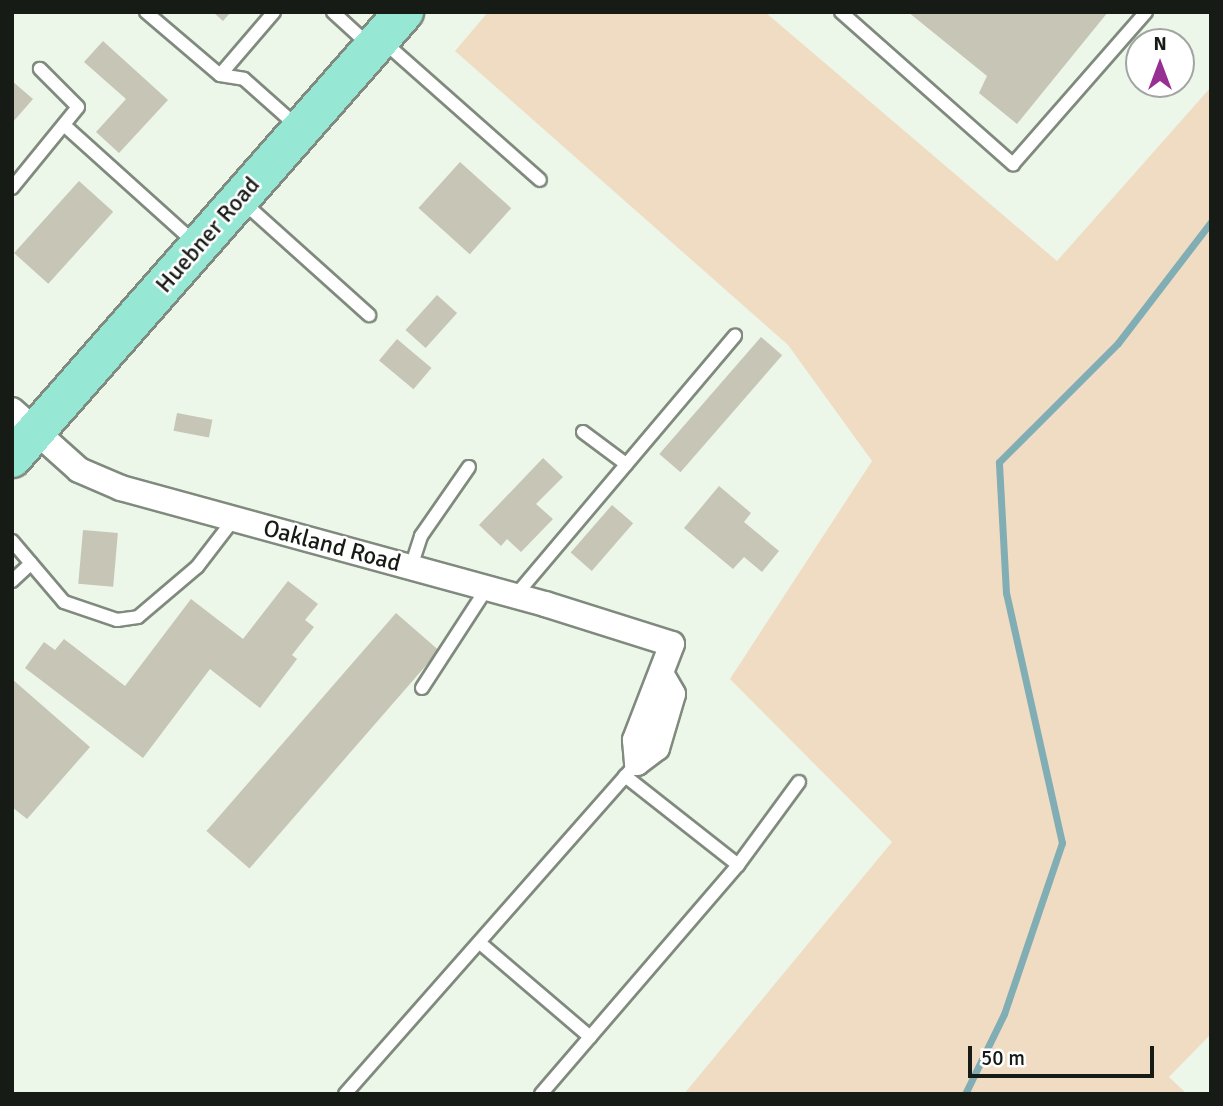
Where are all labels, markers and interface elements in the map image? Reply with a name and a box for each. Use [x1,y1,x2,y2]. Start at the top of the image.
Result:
north arrow [1125,28,1195,98]
text: N [1153,32,1167,56]
street label: Huebner Road [150,171,266,299]
street label: Oakland Road [260,514,404,578]
scale bar [971,1032,1156,1076]
text: 50 m [981,1045,1025,1071]

